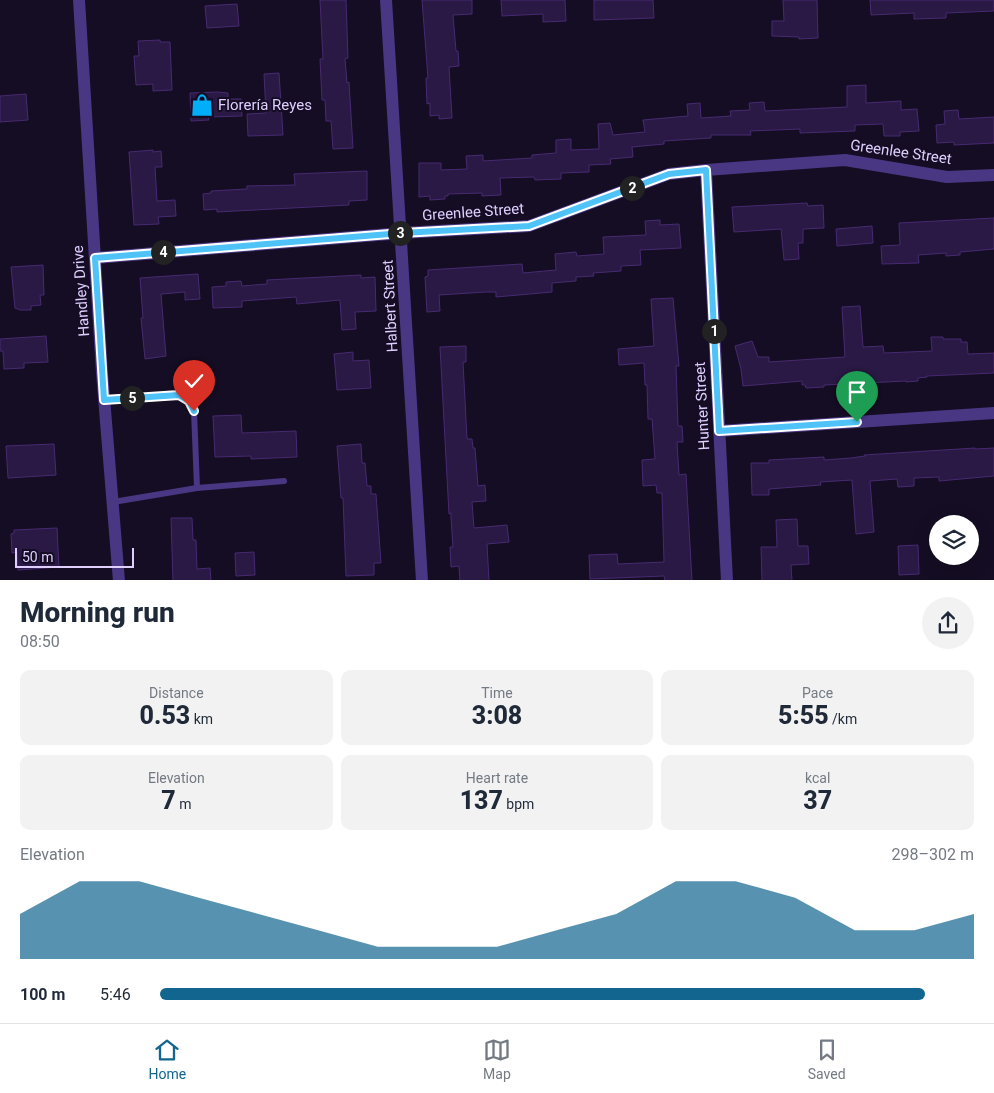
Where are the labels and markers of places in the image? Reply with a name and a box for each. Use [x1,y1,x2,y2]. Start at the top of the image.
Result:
shop icon: Florería Reyes [189,92,215,118]
place label: Florería Reyes [218,96,312,114]
pin: 2 [620,176,644,200]
pin: 3 [388,220,412,246]
pin: 4 [150,240,176,264]
pin: 1 [702,318,726,344]
pin [173,360,215,411]
pin [836,371,878,422]
pin: 5 [120,386,144,410]

